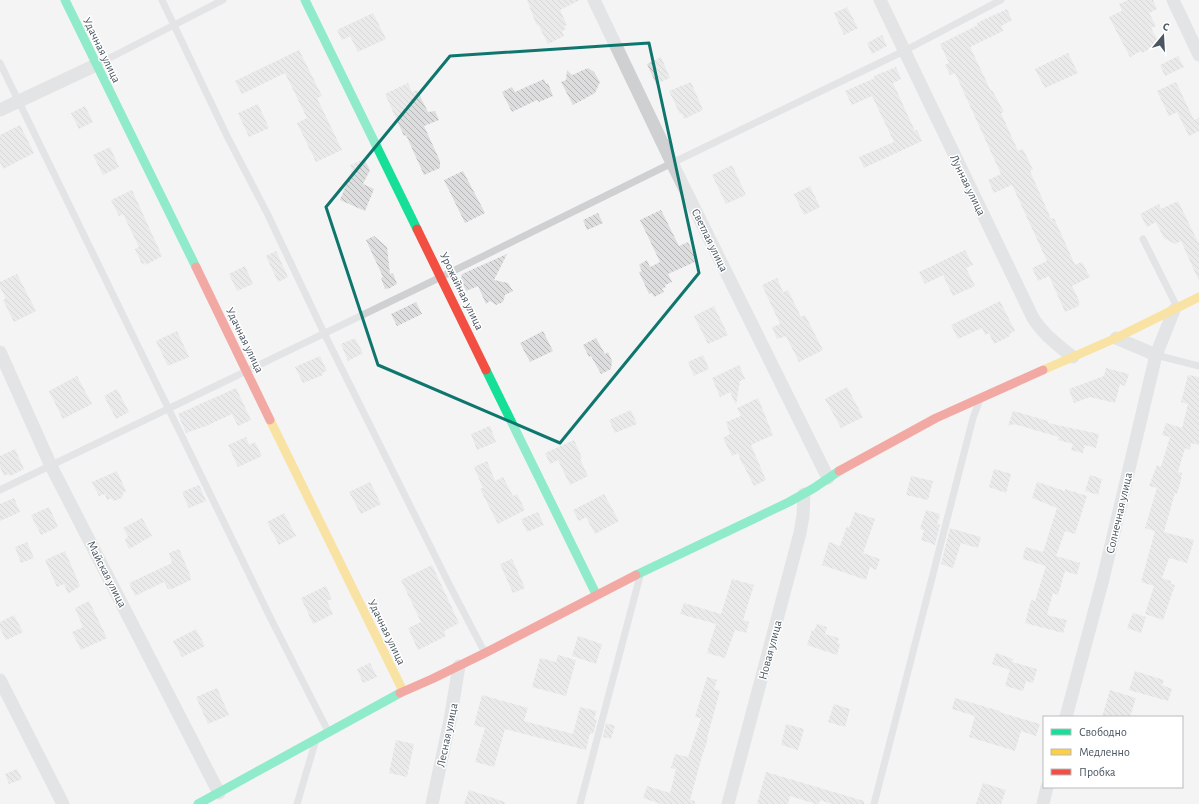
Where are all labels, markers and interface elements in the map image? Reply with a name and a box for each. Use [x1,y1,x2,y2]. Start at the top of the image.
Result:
street label: Удачная улица [80,15,123,85]
north arrow [1143,16,1183,56]
text: С [1161,21,1171,33]
street label: Лунная улица [947,153,988,218]
street label: Светлая улица [689,206,731,274]
street label: Урожайная улица [437,250,486,333]
street label: Удачная улица [223,305,266,375]
street label: Солнечная улица [1104,471,1135,555]
street label: Майская улица [84,539,129,610]
street label: Удачная улица [365,597,408,667]
street label: Новая улица [756,618,785,681]
street label: Лесная улица [434,701,461,768]
legend [1043,716,1183,788]
text: Свободно [1079,726,1127,738]
text: Медленно [1079,746,1130,758]
text: Пробка [1079,766,1116,778]

